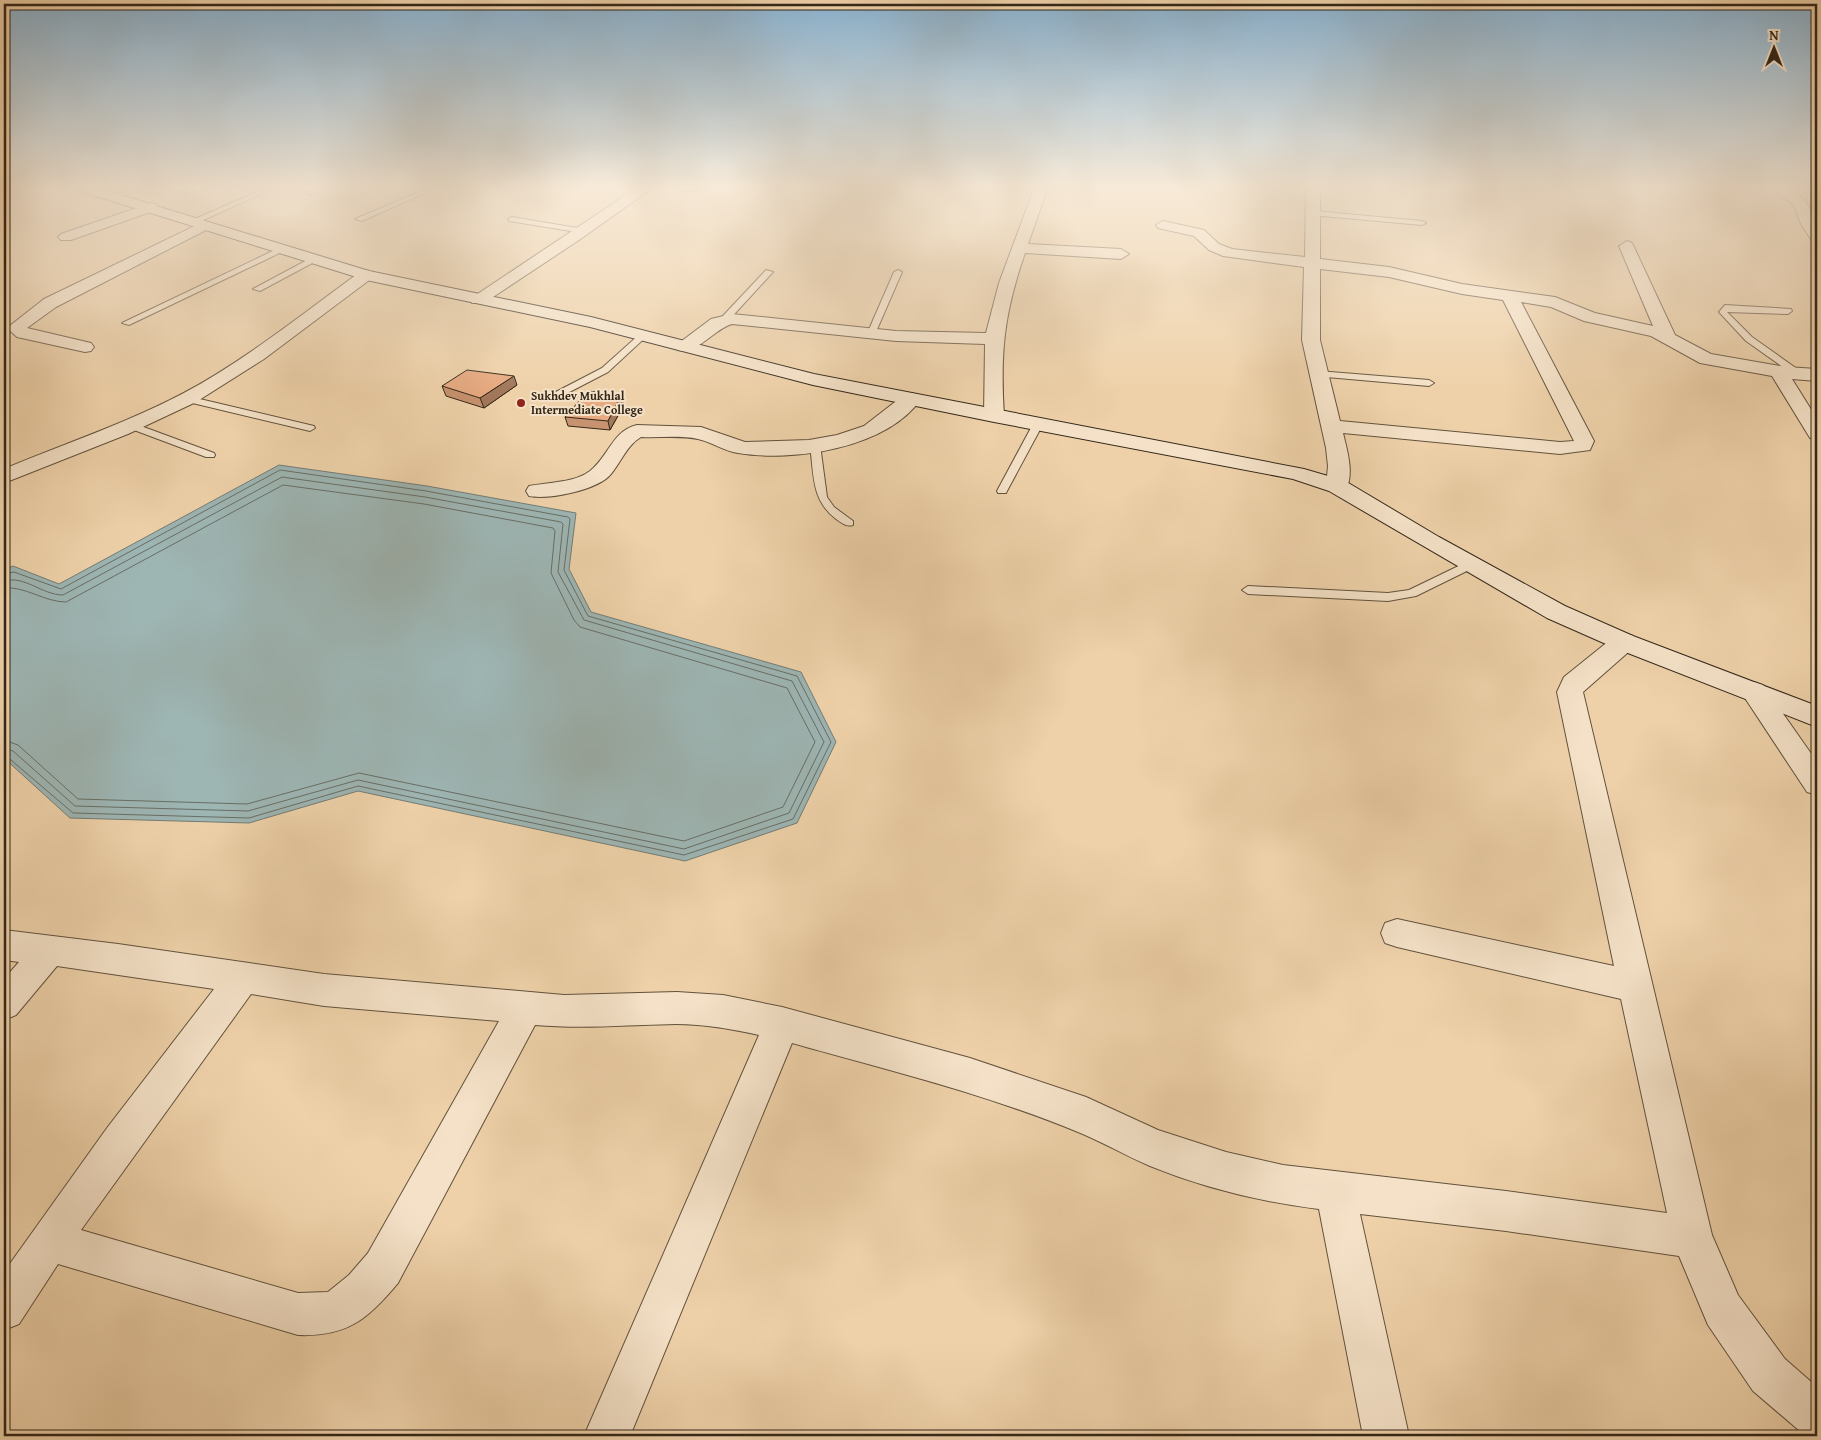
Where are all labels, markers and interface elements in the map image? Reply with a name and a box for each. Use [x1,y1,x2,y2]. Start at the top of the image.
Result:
north arrow [1748,22,1798,72]
text: N [1769,25,1779,45]
place label: Sukhdev Mukhlal Intermediate College [531,387,643,418]
marker: Sukhdev Mukhlal Intermediate College [515,397,527,409]

